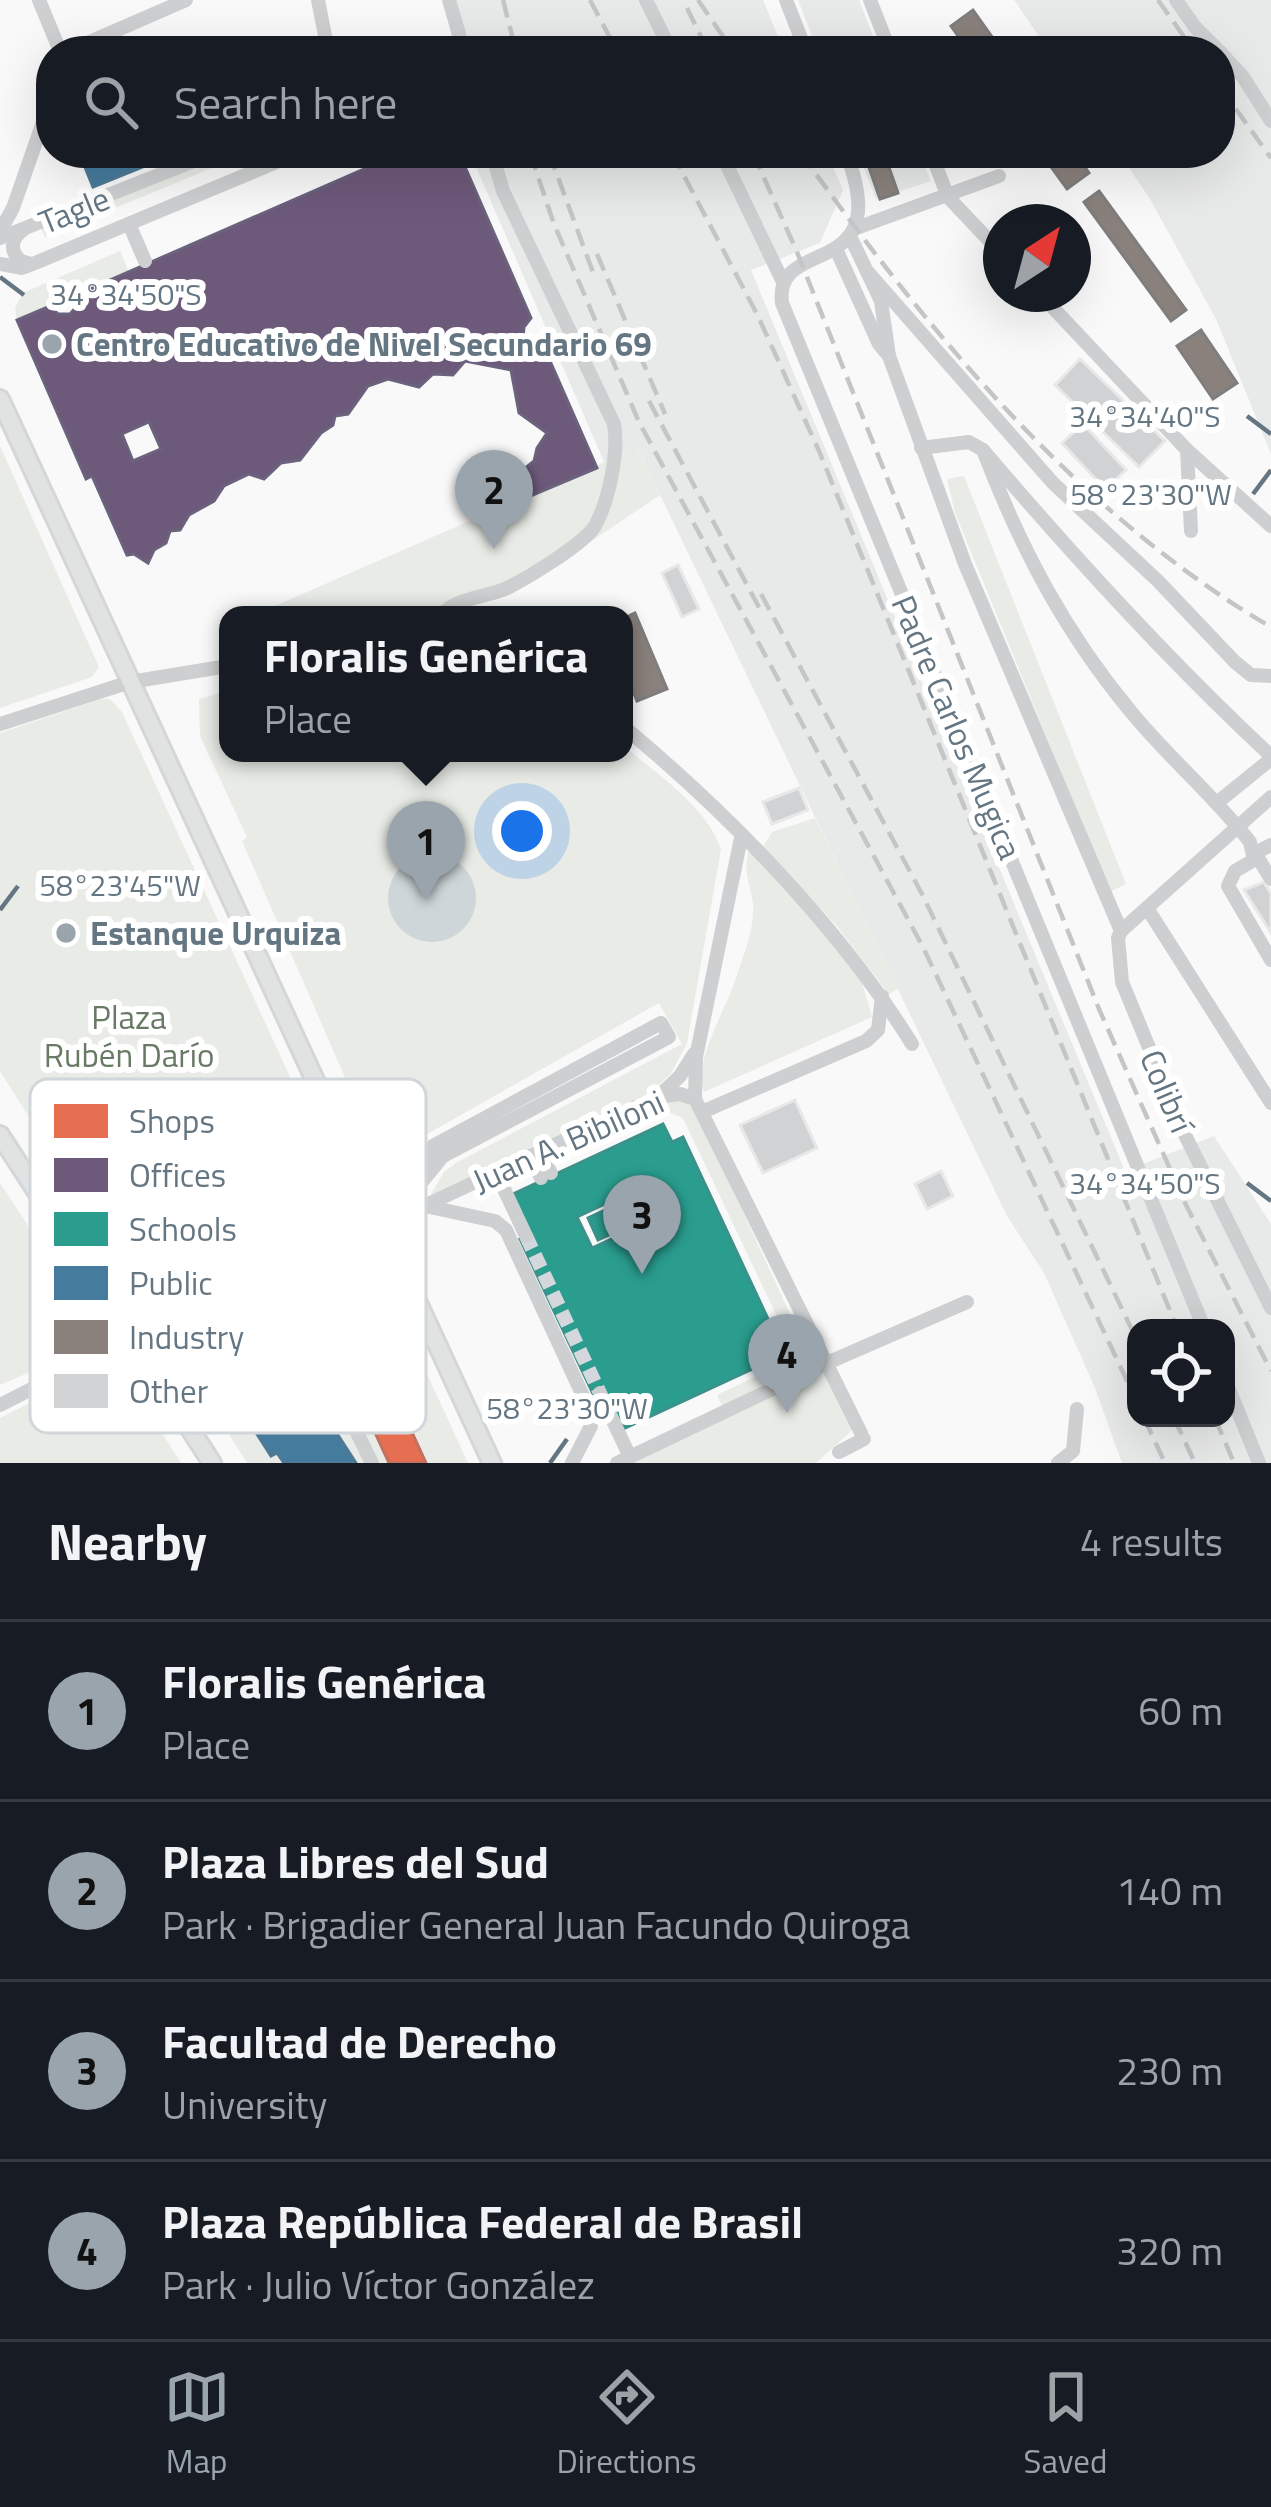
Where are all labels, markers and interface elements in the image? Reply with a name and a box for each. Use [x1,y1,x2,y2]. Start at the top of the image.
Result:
search box [36,36,1235,168]
text: Search here [174,68,397,136]
icon: search [78,69,144,135]
street label: Tagle [31,173,117,247]
north arrow [983,204,1091,312]
text: 34°34'50"S [50,271,202,317]
place label: Centro Educativo de Nivel Secundario 69 [76,319,652,369]
marker: Centro Educativo de Nivel Secundario 69 [39,331,65,357]
text: 34°34'40"S [1069,393,1221,439]
pin: 2 [455,450,533,549]
text: 58°23'30"W [1070,471,1232,517]
street label: Padre Carlos Mugica [879,587,1035,867]
popup [219,606,633,762]
text: Floralis Genérica [264,621,588,689]
text: Place [264,689,352,748]
pin: 1 [387,801,465,900]
your location [492,801,552,861]
text: 58°23'45"W [39,862,201,908]
place label: Estanque Urquiza [90,908,341,958]
marker: Estanque Urquiza [53,920,79,946]
park label: Plaza Rubén Darío [44,992,214,1080]
street label: Colibrí [1127,1042,1208,1143]
street label: Juan A. Bibiloni [464,1077,672,1205]
legend [30,1079,426,1433]
text: Shops [129,1096,215,1146]
text: Offices [129,1150,226,1200]
text: 34°34'50"S [1069,1160,1221,1206]
pin: 3 [603,1175,681,1274]
text: Schools [129,1204,237,1254]
text: Public [129,1258,213,1308]
text: Industry [129,1312,244,1362]
pin: 4 [748,1314,826,1413]
map controls [1127,1319,1235,1427]
button: locate [1127,1319,1235,1427]
text: Other [129,1366,208,1416]
text: 58°23'30"W [486,1385,648,1431]
text: Nearby [48,1502,207,1580]
text: 4 results [1080,1512,1223,1571]
text: Floralis Genérica [162,1647,486,1715]
text: 1 [76,1681,98,1740]
text: 60 m [1138,1681,1223,1740]
text: Place [162,1715,250,1774]
text: Plaza Libres del Sud [162,1827,549,1895]
text: 2 [76,1861,98,1920]
text: 140 m [1116,1861,1223,1920]
text: Park · Brigadier General Juan Facundo Quiroga [162,1895,910,1954]
text: Facultad de Derecho [162,2007,557,2075]
text: 3 [76,2041,98,2100]
text: 230 m [1116,2041,1223,2100]
text: University [162,2075,327,2134]
text: Plaza República Federal de Brasil [162,2187,803,2255]
text: 4 [76,2221,98,2280]
text: 320 m [1116,2221,1223,2280]
text: Park · Julio Víctor González [162,2255,595,2314]
tab: Map [164,2364,230,2486]
tab: Directions [557,2364,697,2486]
tab: Saved [1024,2364,1107,2486]

